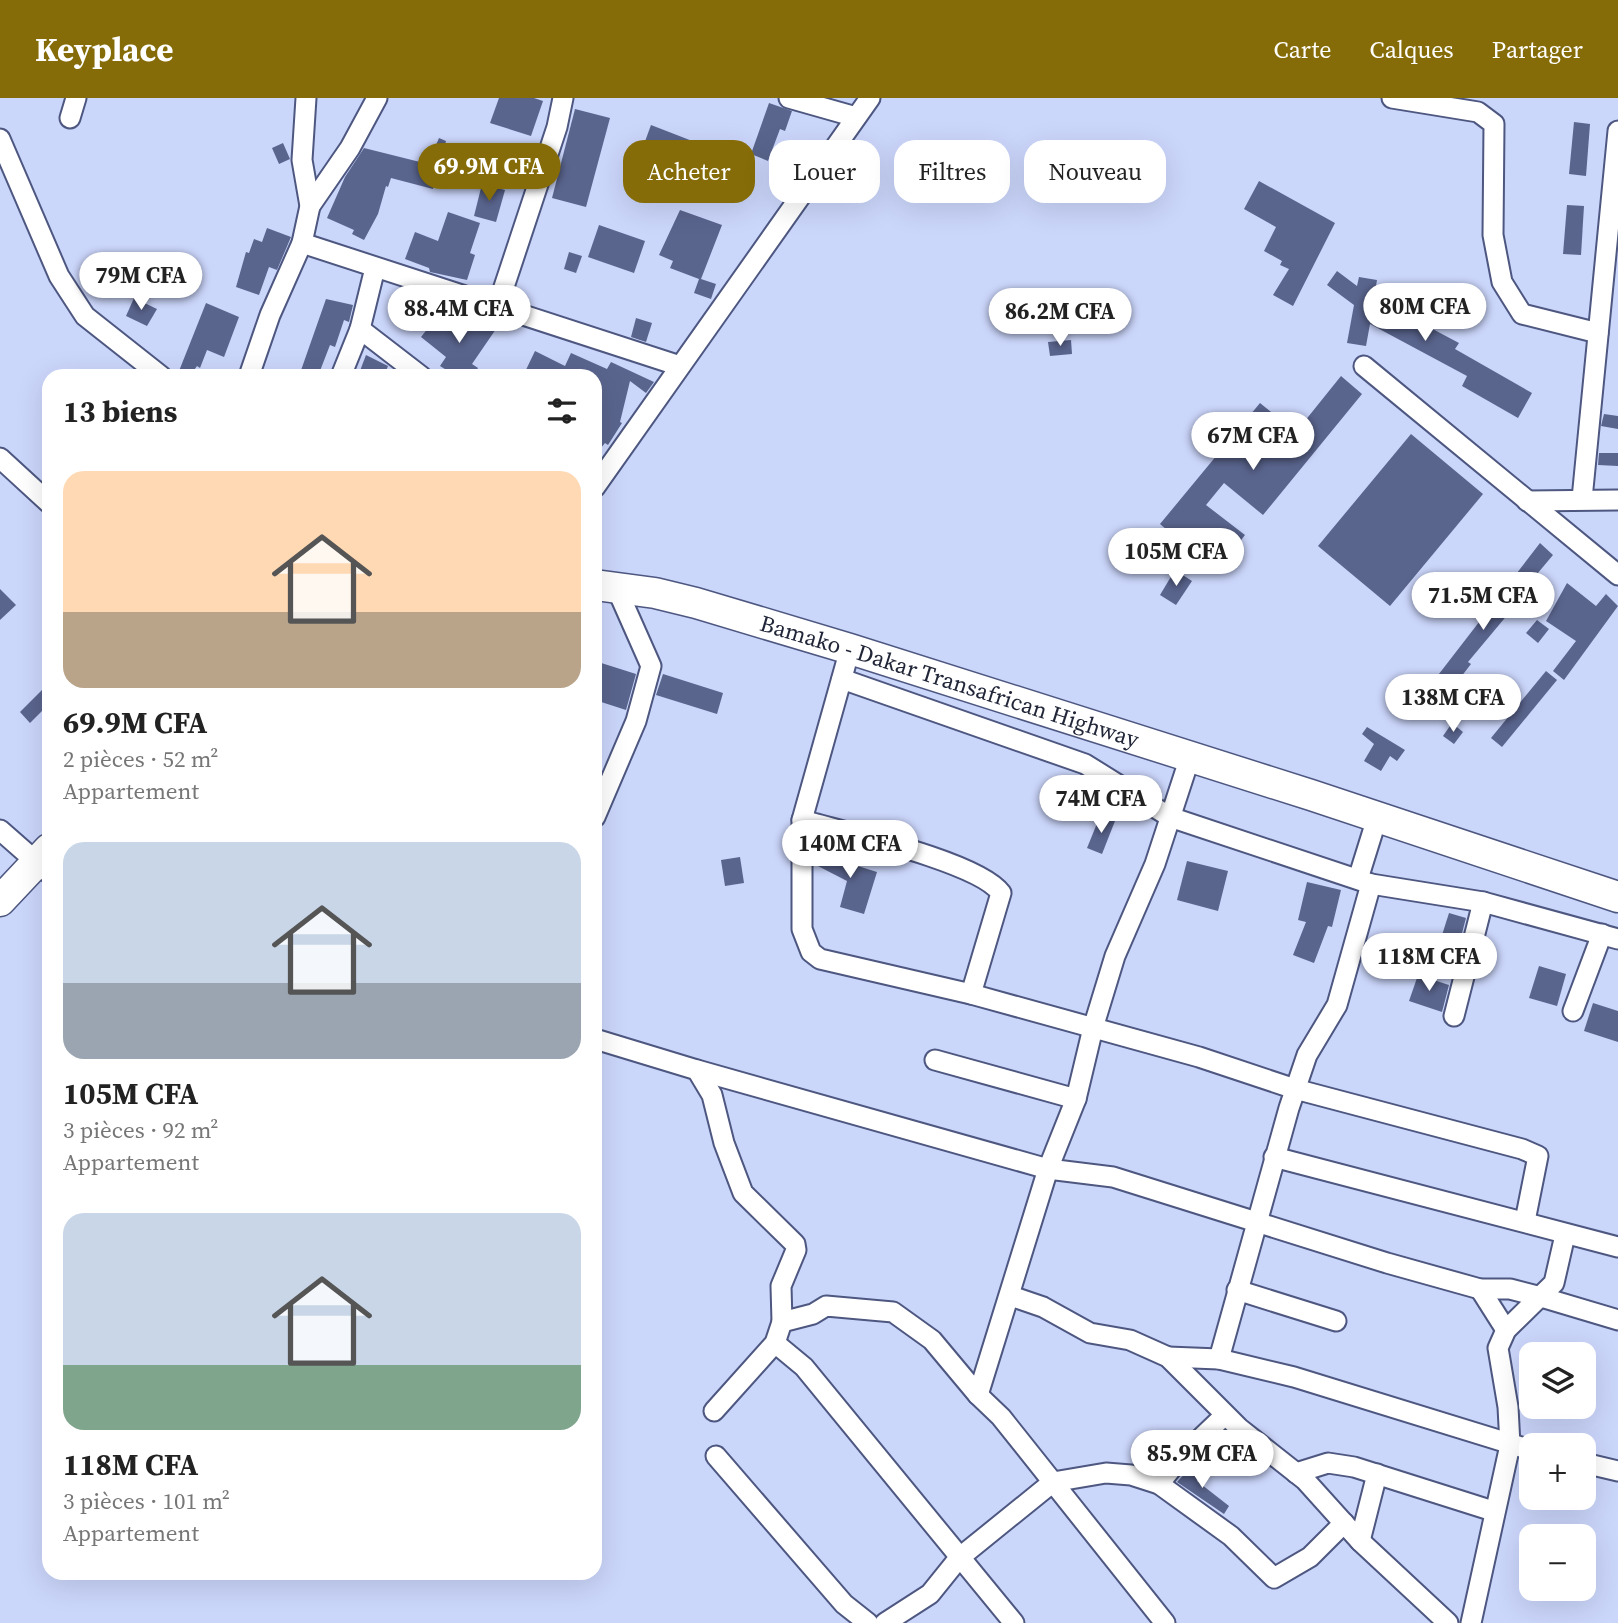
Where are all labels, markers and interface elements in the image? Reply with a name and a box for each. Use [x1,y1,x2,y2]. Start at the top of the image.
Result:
text: Keyplace [35,27,173,72]
text: Carte [1274,33,1332,66]
text: Calques [1370,33,1454,66]
text: Partager [1492,33,1583,66]
chip: Acheter [623,140,755,203]
chip: Louer [769,140,880,203]
chip: Filtres [894,140,1010,203]
chip: Nouveau [1024,140,1166,203]
pin: 69.9M CFA [409,144,569,203]
text: 69.9M CFA [434,150,544,182]
pin: 79M CFA [76,252,206,312]
text: 79M CFA [95,259,187,291]
pin: 80M CFA [1360,284,1490,343]
pin: 88.4M CFA [379,286,539,345]
pin: 86.2M CFA [980,288,1140,348]
text: 80M CFA [1379,290,1471,322]
text: 88.4M CFA [404,292,514,324]
text: 86.2M CFA [1005,295,1115,327]
text: 13 biens [63,391,177,432]
icon: filters [543,392,581,430]
pin: 67M CFA [1188,412,1318,472]
text: 67M CFA [1207,419,1299,451]
icon: home [259,516,385,642]
pin: 105M CFA [1104,528,1248,588]
text: 105M CFA [1124,535,1228,567]
pin: 71.5M CFA [1403,573,1563,632]
text: 71.5M CFA [1428,579,1538,611]
street label: Bamako - Dakar Transafrican Highway [756,607,1143,756]
pin: 138M CFA [1381,674,1525,734]
text: 138M CFA [1401,681,1505,713]
text: 69.9M CFA [63,702,207,743]
text: 2 pièces · 52 m² [63,743,218,775]
text: Appartement [63,775,199,807]
pin: 74M CFA [1036,776,1166,835]
text: 74M CFA [1055,782,1147,814]
pin: 140M CFA [778,820,922,880]
text: 140M CFA [798,827,902,859]
icon: home [259,887,385,1013]
pin: 118M CFA [1357,934,1501,993]
text: 118M CFA [1377,940,1481,972]
text: 105M CFA [63,1073,198,1114]
text: 3 pièces · 92 m² [63,1114,218,1146]
text: Appartement [63,1146,199,1178]
icon: home [259,1258,385,1384]
map controls [1519,1342,1596,1601]
button: layers [1519,1342,1596,1419]
pin: 85.9M CFA [1122,1430,1282,1490]
button: + [1519,1433,1596,1510]
text: 85.9M CFA [1147,1437,1257,1469]
text: 118M CFA [63,1444,198,1485]
text: 3 pièces · 101 m² [63,1485,230,1517]
text: Appartement [63,1517,199,1549]
button: − [1519,1524,1596,1601]

